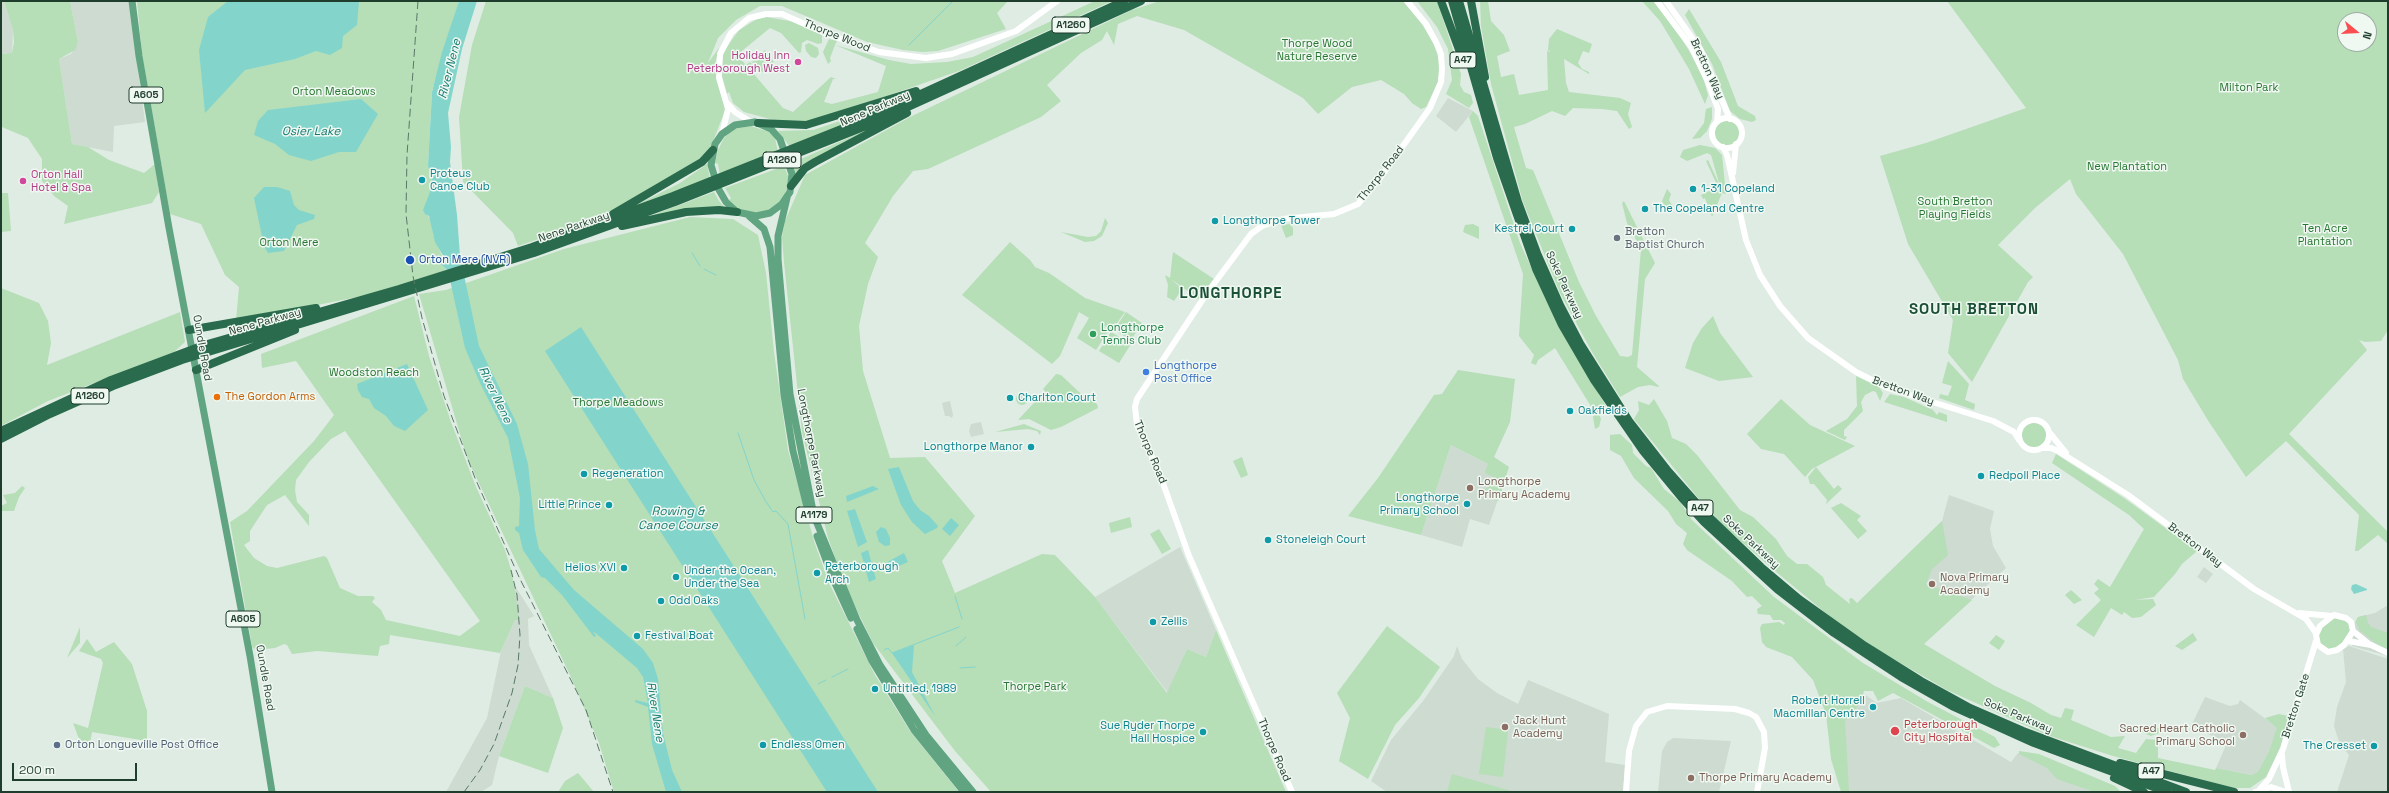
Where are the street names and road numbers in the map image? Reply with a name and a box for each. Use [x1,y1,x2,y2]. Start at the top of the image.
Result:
street label: Thorpe Wood [802,17,872,55]
road number: A1260 [1052,17,1090,33]
street label: Bretton Way [1687,37,1727,101]
road number: A47 [1450,52,1476,68]
road number: A605 [129,87,163,103]
street label: Nene Parkway [838,88,912,130]
street label: Thorpe Road [1355,143,1407,205]
road number: A1260 [763,152,801,168]
street label: Nene Parkway [537,209,611,245]
street label: Soke Parkway [1543,249,1585,321]
street label: Nene Parkway [227,305,303,339]
street label: Oundle Road [190,314,214,382]
street label: Bretton Way [1870,374,1936,408]
road number: A1260 [71,388,109,404]
street label: Longthorpe Parkway [794,388,828,498]
street label: Thorpe Road [1131,418,1169,486]
road number: A47 [1687,500,1713,516]
road number: A1179 [796,507,832,523]
street label: Soke Parkway [1720,512,1782,572]
street label: Bretton Way [2165,520,2225,570]
road number: A605 [226,611,260,627]
street label: Oundle Road [253,644,277,712]
street label: Bretton Gate [2279,672,2313,740]
street label: Soke Parkway [1982,696,2054,736]
street label: Thorpe Road [1255,716,1293,784]
road number: A47 [2138,763,2164,779]

